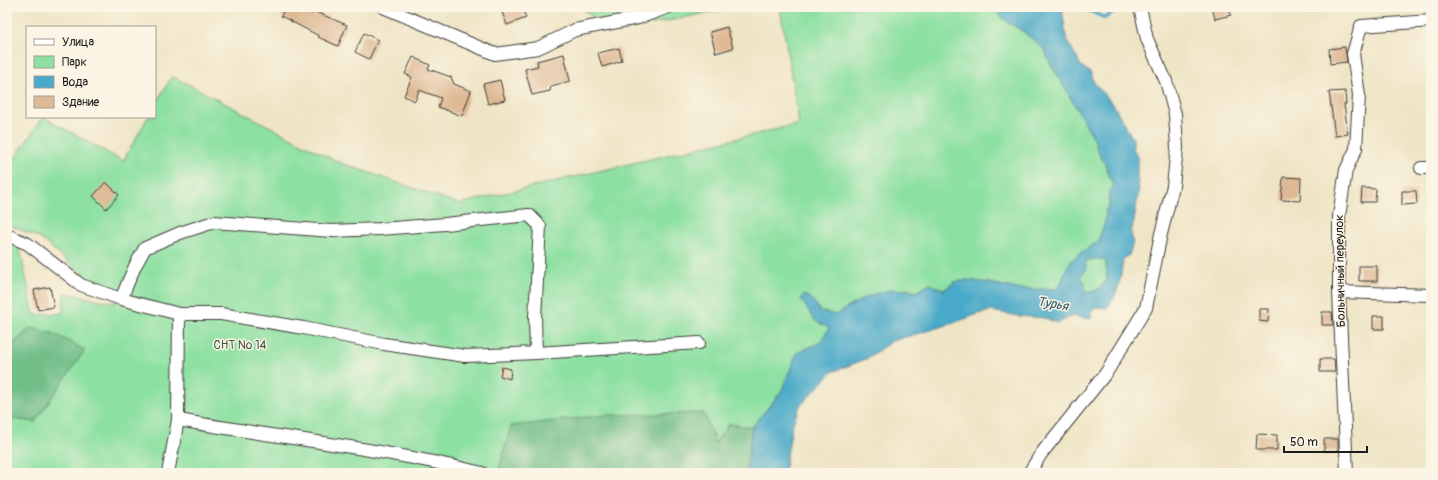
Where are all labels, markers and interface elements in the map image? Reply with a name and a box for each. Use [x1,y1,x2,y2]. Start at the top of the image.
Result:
legend [26,26,156,118]
text: Улица [62,35,94,50]
text: Парк [62,55,87,70]
text: Вода [62,75,88,90]
text: Здание [62,95,99,110]
street label: Больничный переулок [1332,215,1349,327]
water label: Турья [1036,293,1071,315]
park label: СНТ № 14 [213,338,267,353]
scale bar [1284,428,1367,454]
text: 50 m [1290,435,1318,450]

